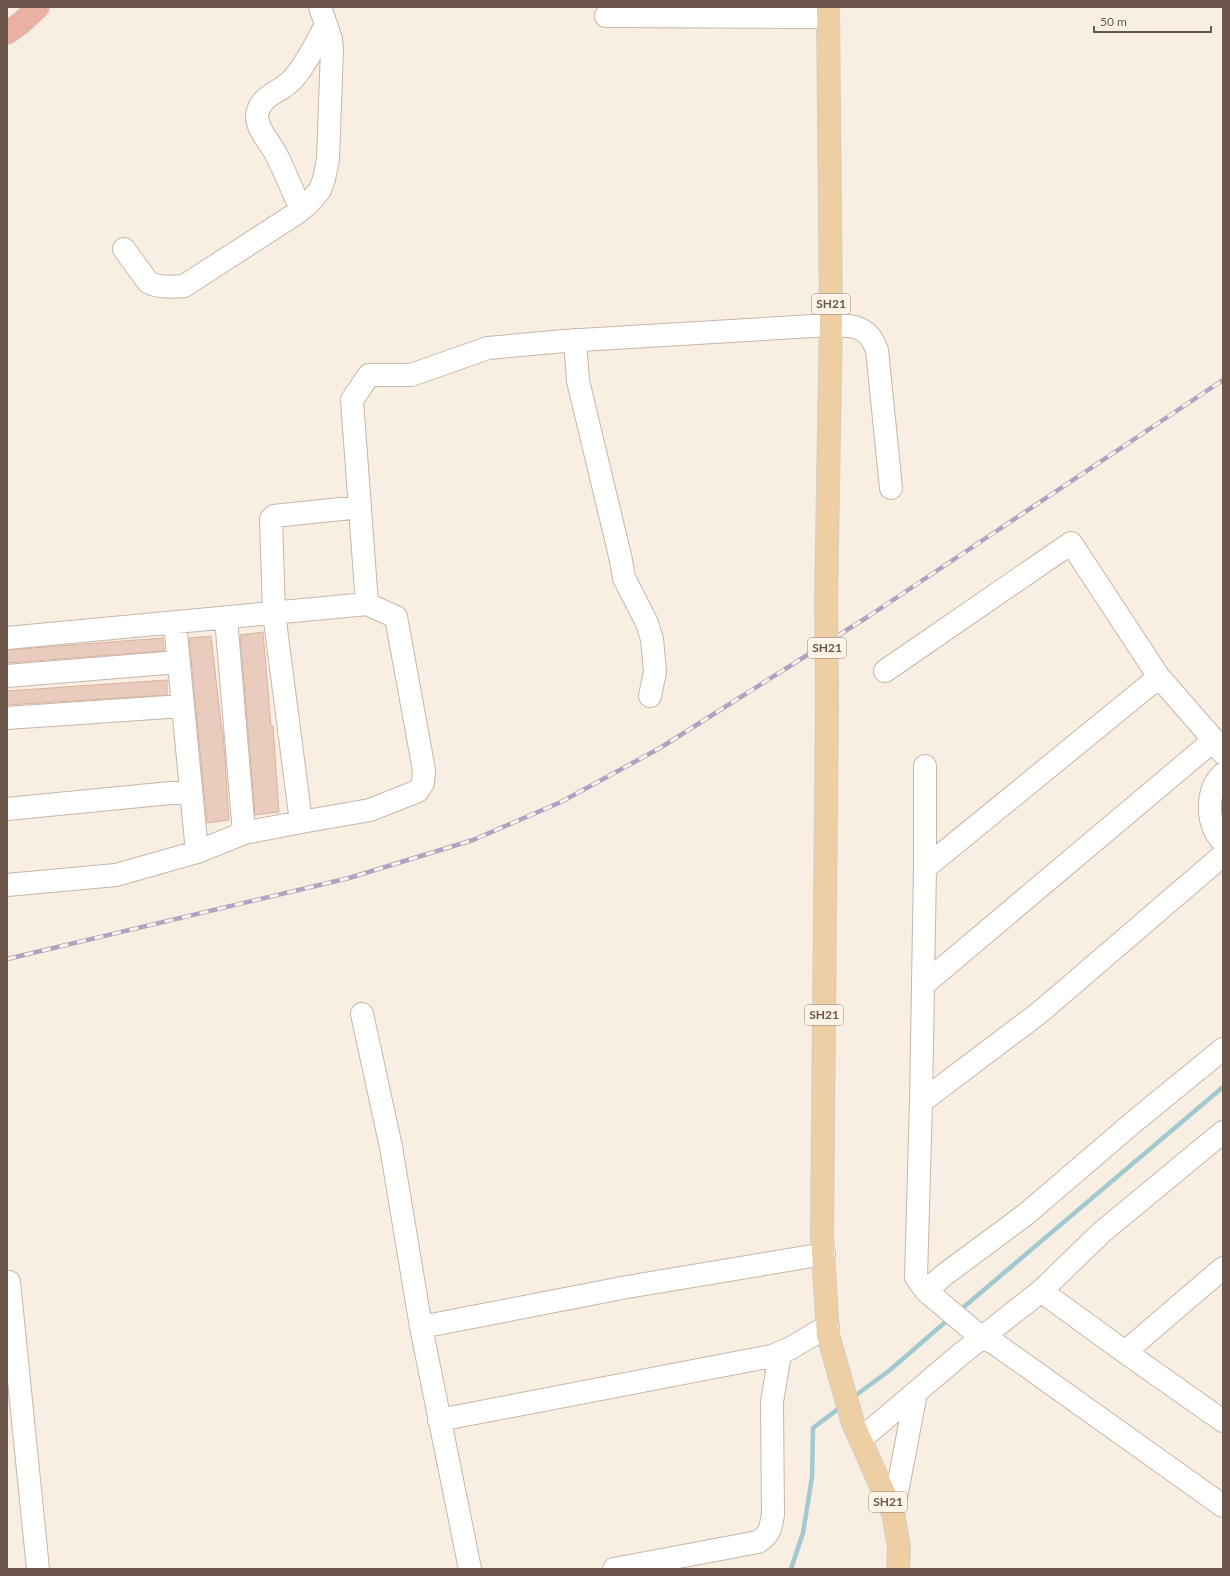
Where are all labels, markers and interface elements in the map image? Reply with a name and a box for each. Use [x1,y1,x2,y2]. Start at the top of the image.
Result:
scale bar [1094,8,1211,34]
text: 50 m [1100,14,1127,29]
road number: SH21 [812,294,850,314]
road number: SH21 [808,638,846,658]
road number: SH21 [805,1005,843,1025]
road number: SH21 [869,1492,907,1512]

